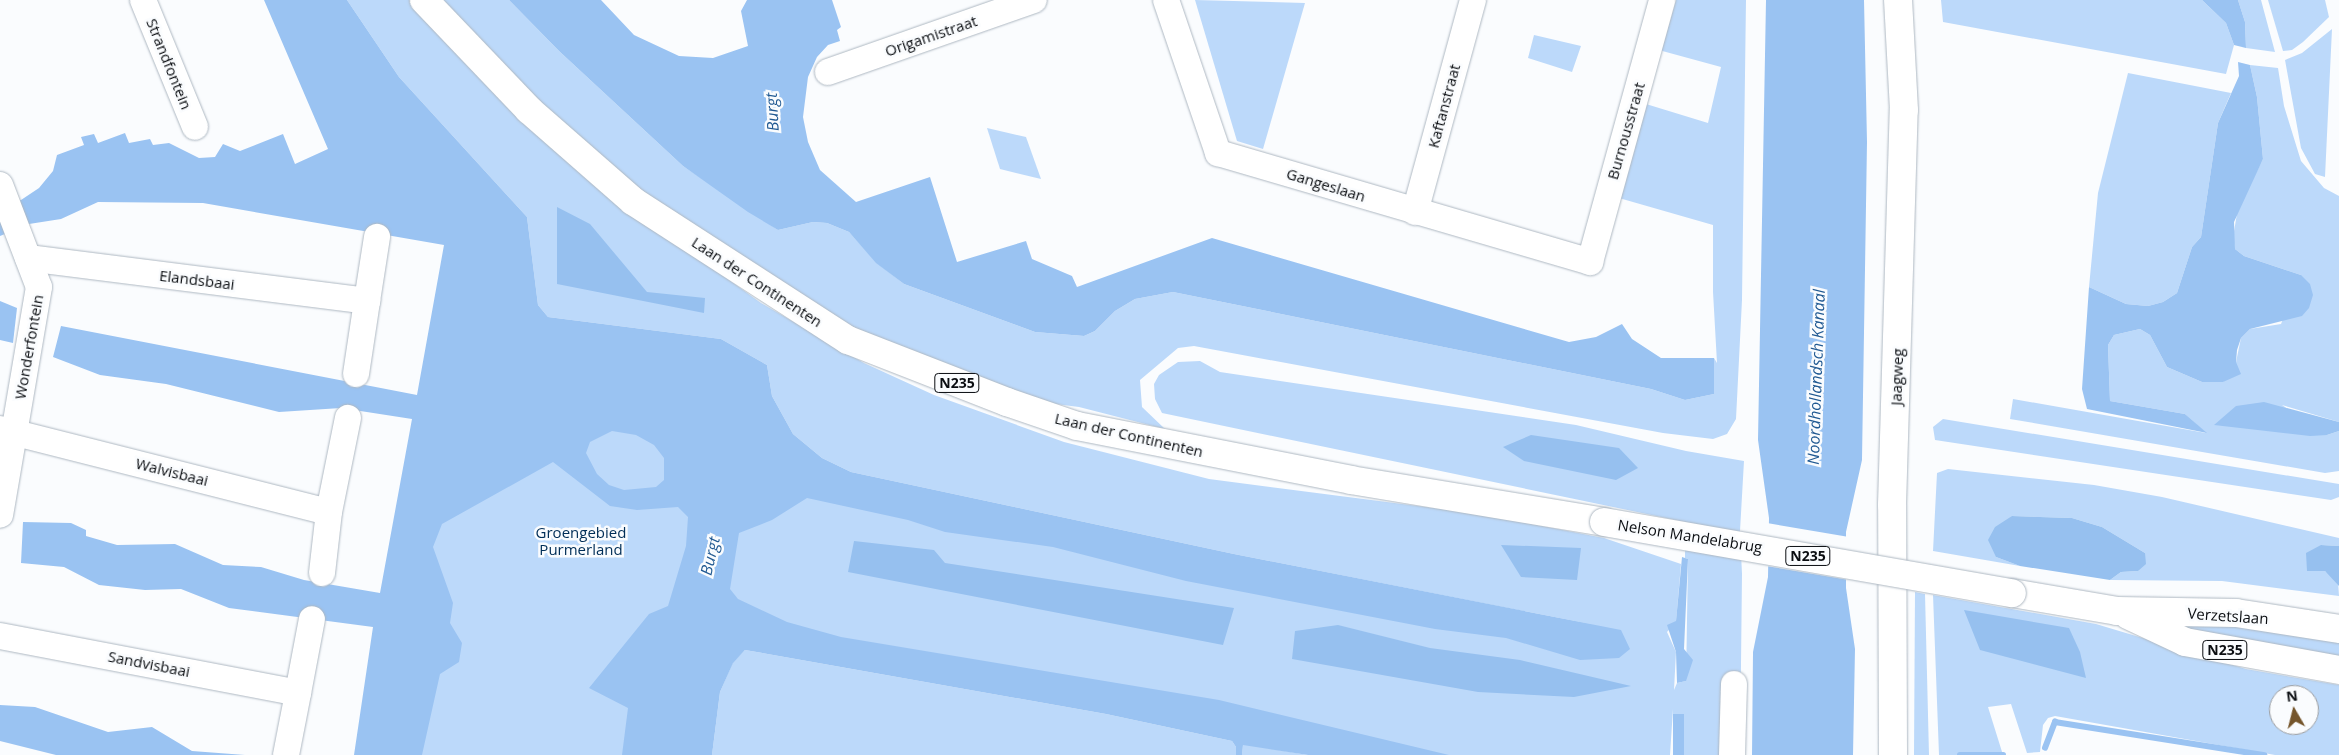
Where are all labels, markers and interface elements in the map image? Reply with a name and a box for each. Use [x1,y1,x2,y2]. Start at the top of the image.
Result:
street label: Origamistraat [883,12,979,60]
street label: Strandfontein [143,16,195,112]
street label: Kaftanstraat [1424,62,1464,150]
street label: Burnousstraat [1604,80,1648,182]
water label: Burgt [761,92,783,132]
street label: Gangeslaan [1284,164,1368,206]
street label: Laan der Continenten [688,233,826,331]
street label: Elandsbaai [158,266,236,294]
water label: Noordhollandsch Kanaal [1803,289,1829,465]
street label: Wonderfontein [11,293,47,401]
street label: Jaagweg [1887,348,1907,406]
road number: N235 [933,372,981,394]
street label: Laan der Continenten [1053,409,1205,461]
street label: Walvisbaai [134,454,210,490]
street label: Nelson Mandelabrug [1616,516,1764,556]
park label: Groengebied Purmerland [536,523,626,558]
water label: Burgt [696,535,724,577]
road number: N235 [1784,544,1832,568]
street label: Verzetslaan [2187,604,2269,628]
road number: N235 [2201,638,2249,662]
street label: Sandvisbaai [107,647,191,681]
north arrow [2269,685,2319,735]
text: N [2285,685,2299,706]

